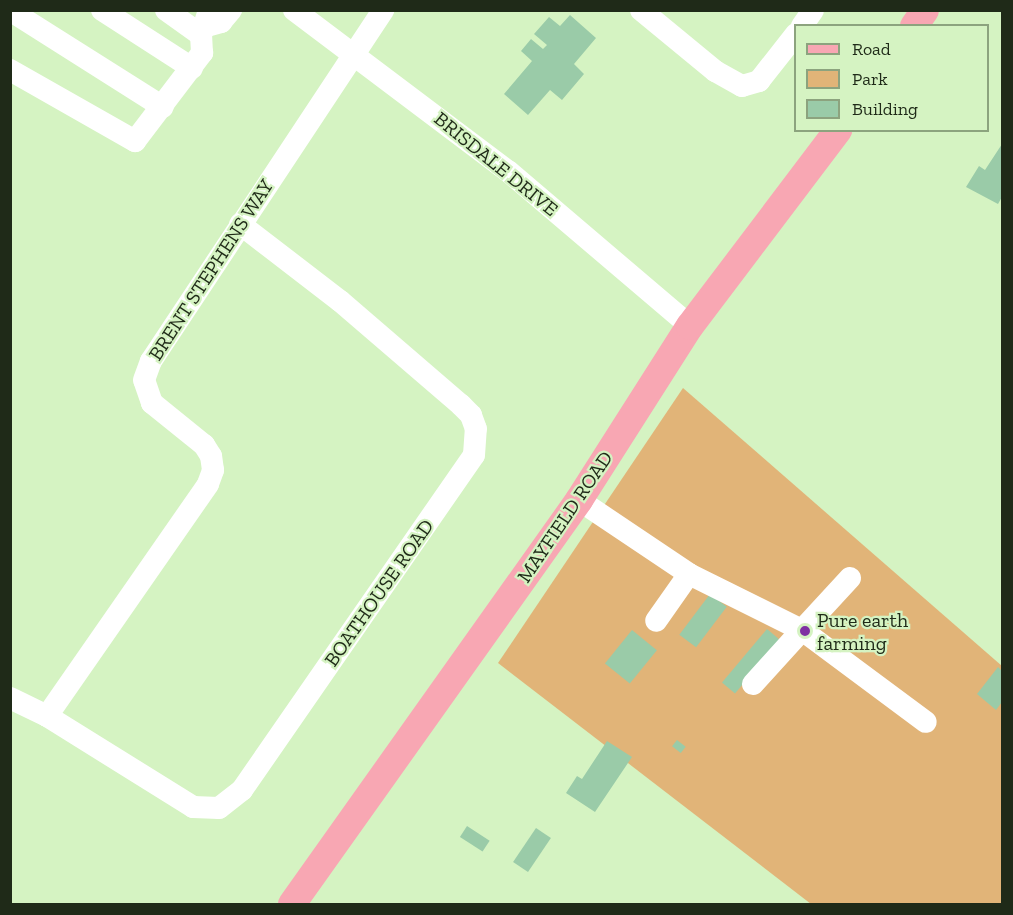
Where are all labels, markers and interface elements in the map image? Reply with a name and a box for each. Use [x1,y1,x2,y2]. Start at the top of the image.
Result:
legend [794,24,989,132]
text: Road [852,38,891,60]
text: Park [852,68,888,90]
text: Building [852,98,918,120]
street label: BRISDALE DRIVE [429,107,563,221]
street label: BRENT STEPHENS WAY [143,175,279,365]
street label: MAYFIELD ROAD [512,447,618,587]
street label: BOATHOUSE ROAD [319,515,439,671]
place label: Pure earth farming [817,608,908,655]
marker: Pure earth farming [798,624,812,638]

